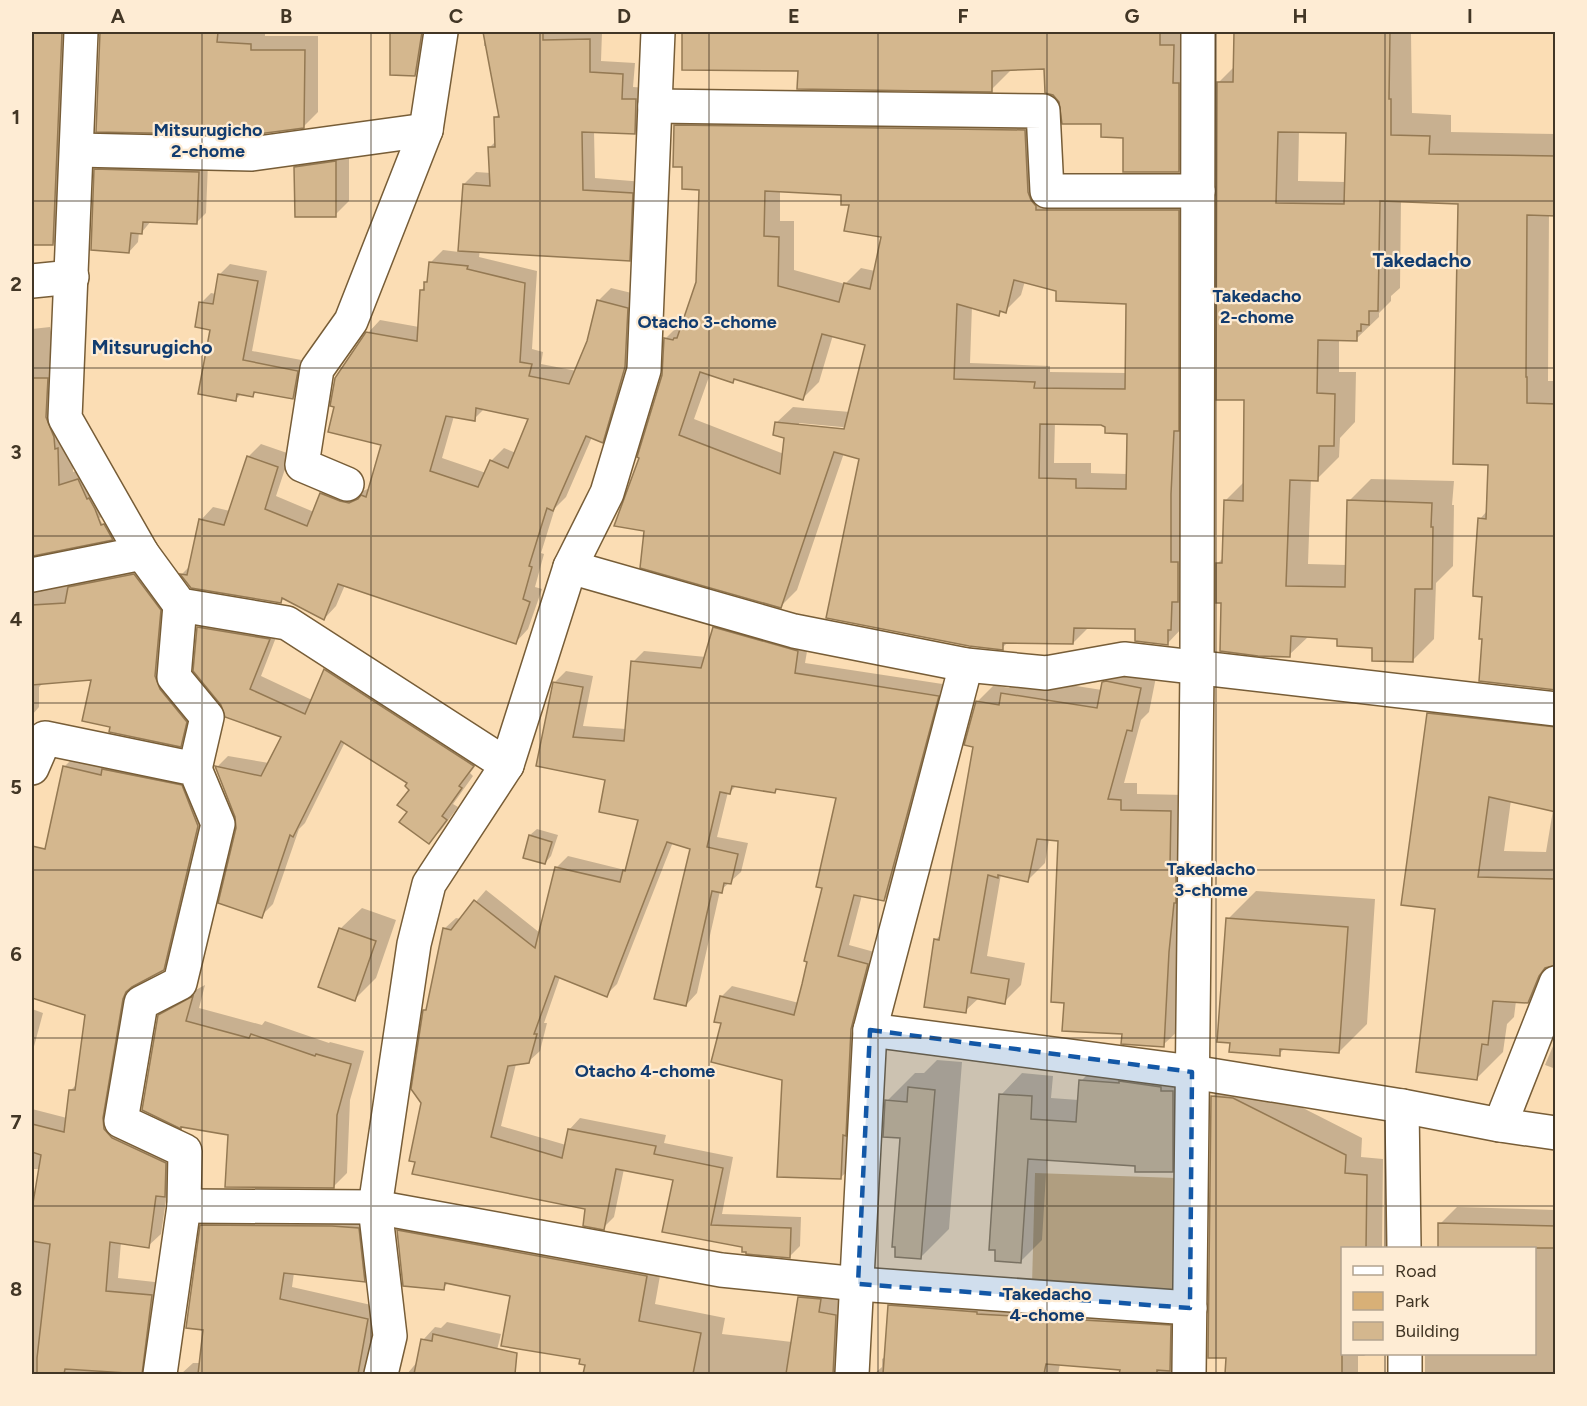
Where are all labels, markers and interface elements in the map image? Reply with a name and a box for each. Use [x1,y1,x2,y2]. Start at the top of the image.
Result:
text: A [111,4,126,28]
text: B [280,4,292,28]
text: C [449,4,463,28]
text: D [617,4,631,28]
text: E [788,4,800,28]
text: F [957,4,969,28]
text: G [1125,4,1140,28]
text: H [1293,4,1308,28]
text: I [1467,4,1473,28]
text: 1 [12,105,20,129]
district label: Mitsurugicho 2-chome [153,119,263,162]
district label: Takedacho [1373,248,1472,272]
text: 2 [10,272,22,296]
district label: Takedacho 2-chome [1213,285,1301,328]
district label: Otacho 3-chome [637,311,777,333]
district label: Mitsurugicho [91,335,213,359]
text: 3 [10,440,22,464]
text: 4 [10,607,23,631]
text: 5 [10,775,22,799]
district label: Takedacho 3-chome [1167,858,1255,901]
text: 6 [10,942,22,966]
district label: Otacho 4-chome [575,1060,715,1082]
text: 7 [10,1110,22,1134]
legend [1341,1247,1536,1355]
text: Road [1395,1260,1436,1282]
text: 8 [10,1277,22,1301]
district label: Takedacho 4-chome [1003,1283,1091,1326]
text: Park [1395,1290,1430,1312]
text: Building [1395,1320,1460,1342]

